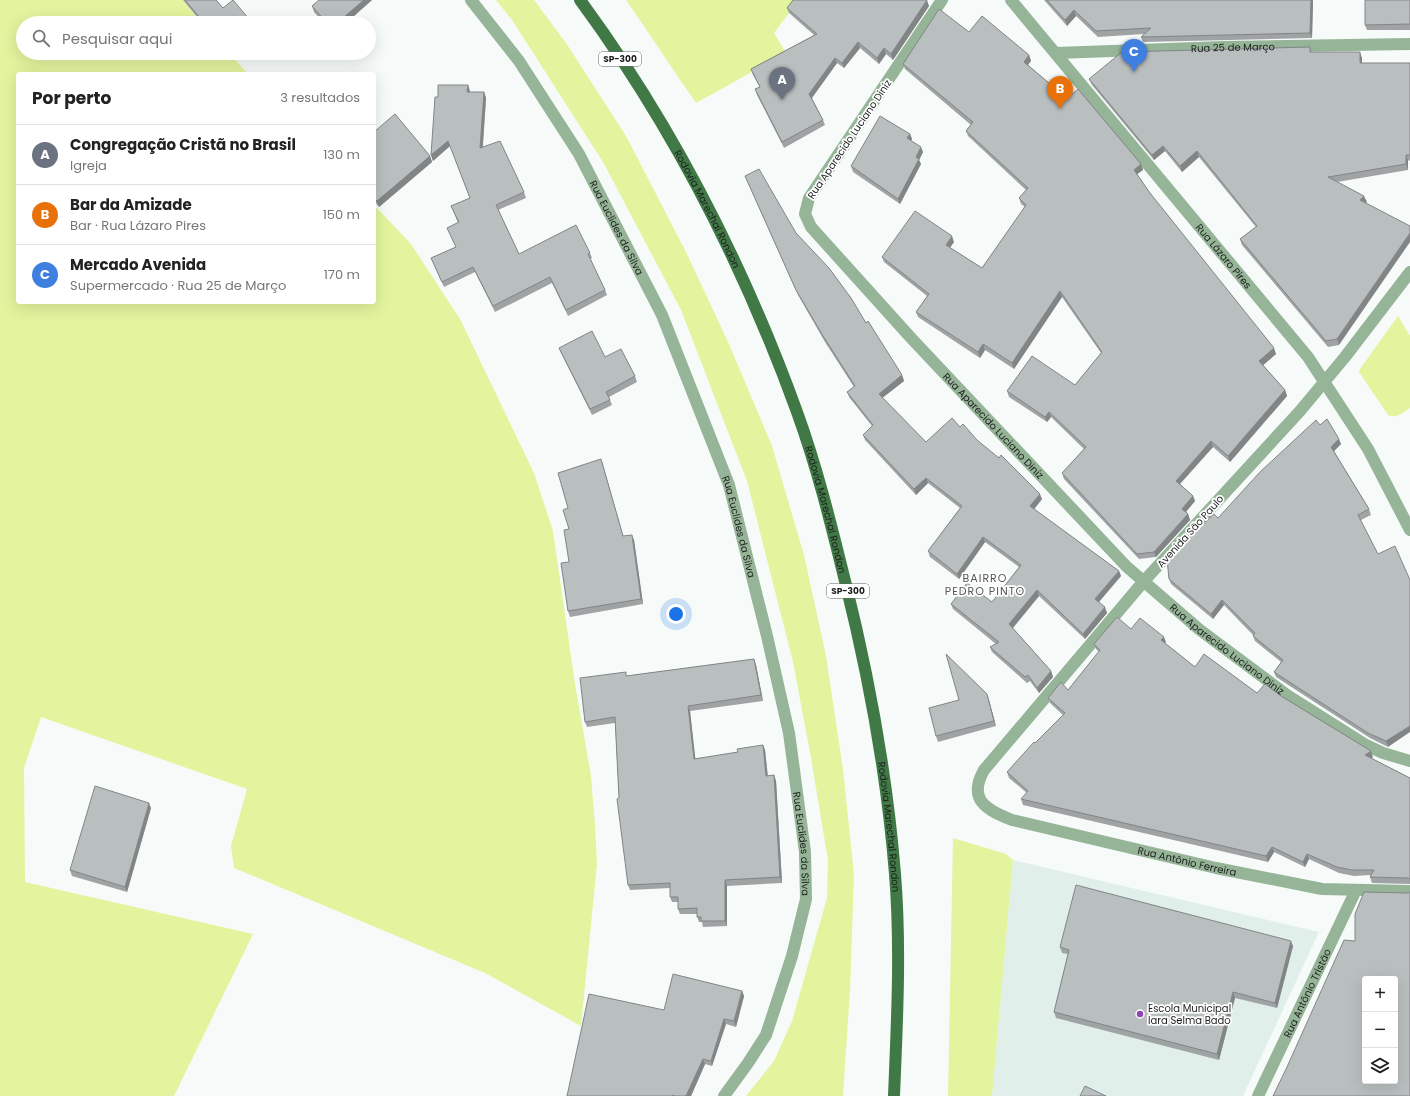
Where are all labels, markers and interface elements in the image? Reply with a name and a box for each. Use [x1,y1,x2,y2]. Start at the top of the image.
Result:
search box [16,16,376,60]
icon: search [30,27,52,49]
text: Pesquisar aqui [62,28,172,49]
pin: C [1121,39,1147,72]
street label: Rua 25 de Março [1191,39,1275,56]
road number: SP-300 [599,52,641,66]
pin: A [769,67,795,100]
street label: Rua Aparecido Luciano Diniz [804,76,895,202]
pin: B [1047,76,1073,109]
text: Por perto [32,86,111,110]
text: 3 resultados [280,88,360,107]
text: Congregação Cristã no Brasil [70,134,296,155]
text: A [40,145,50,164]
text: 130 m [323,145,360,164]
street label: Rodovia Marechal Rondon [670,147,744,271]
text: Igreja [70,156,107,175]
street label: Rua Euclides da Silva [586,178,647,278]
text: Bar da Amizade [70,194,192,215]
text: B [41,205,49,224]
text: 150 m [323,205,360,224]
text: Bar · Rua Lázaro Pires [70,216,206,235]
street label: Rua Lázaro Pires [1192,221,1255,292]
text: Mercado Avenida [70,254,206,275]
text: C [40,265,50,284]
text: 170 m [324,265,360,284]
text: Supermercado · Rua 25 de Março [70,276,286,295]
street label: Rua Aparecido Luciano Diniz [939,369,1047,483]
street label: Rodovia Marechal Rondon [801,444,850,575]
street label: Rua Euclides da Silva [718,474,759,579]
street label: Avenida São Paulo [1154,492,1227,571]
district label: BAIRRO PEDRO PINTO [945,570,1025,599]
road number: SP-300 [827,584,869,598]
street label: Rua Aparecido Luciano Diniz [1166,600,1288,699]
your location [666,604,686,624]
street label: Rodovia Marechal Rondon [874,761,903,893]
street label: Rua Euclides da Silva [789,791,813,896]
street label: Rua Antônio Ferreira [1136,843,1238,880]
street label: Rua Antônio Tristão [1280,946,1335,1040]
map controls [1362,976,1398,1084]
button: + [1362,976,1398,1012]
place label: Escola Municipal Iara Selma Bado [1148,1001,1231,1028]
marker: Escola Municipal Iara Selma Bado [1135,1009,1145,1019]
button: − [1362,1012,1398,1048]
button: layers [1362,1048,1398,1084]

